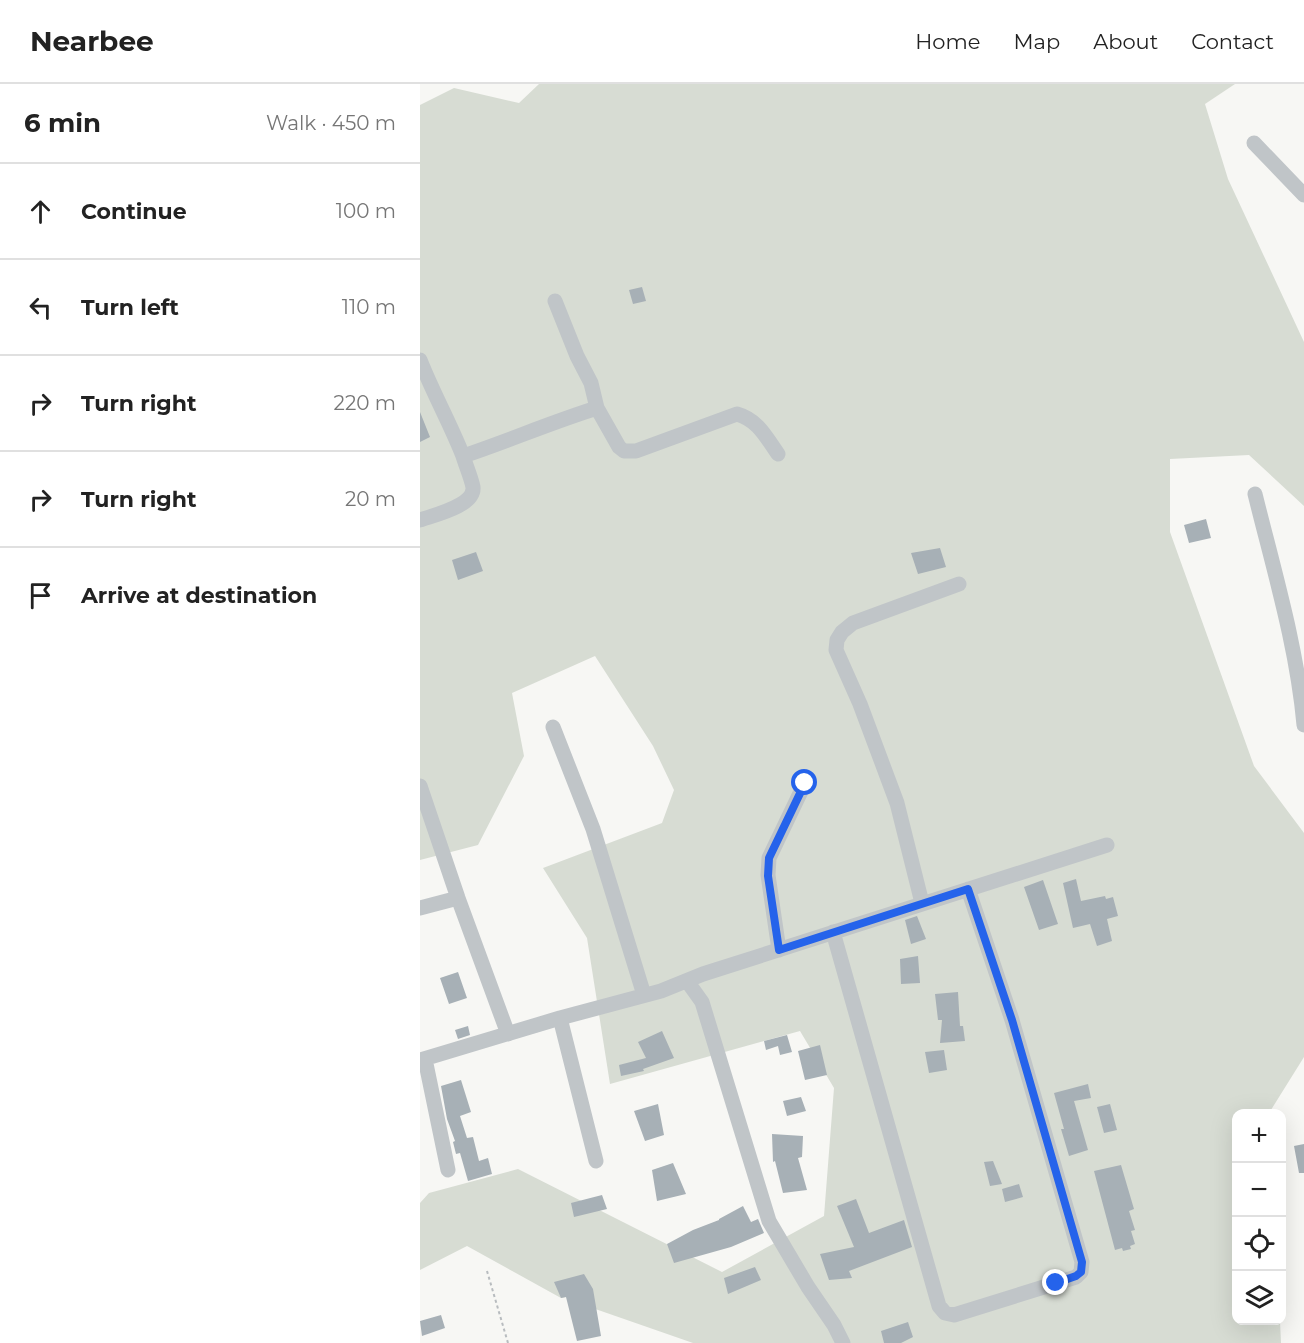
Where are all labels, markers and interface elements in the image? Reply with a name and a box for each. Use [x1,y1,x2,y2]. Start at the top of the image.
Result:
text: Nearbee [30,24,154,58]
text: Home [915,29,980,54]
text: Map [1013,29,1060,54]
text: About [1093,29,1158,54]
text: Contact [1191,29,1274,54]
text: 6 min [24,107,101,139]
text: Walk · 450 m [266,111,396,135]
icon: ahead [24,195,57,228]
text: Continue [81,198,187,225]
text: 100 m [336,199,396,223]
icon: left [24,291,57,324]
text: Turn left [81,294,179,321]
text: 110 m [342,295,396,319]
icon: right [24,387,57,420]
text: Turn right [81,390,196,417]
text: 220 m [334,391,396,415]
icon: right [24,483,57,516]
text: Turn right [81,486,196,513]
text: 20 m [345,487,396,511]
icon: arrive [24,579,57,612]
text: Arrive at destination [81,582,317,609]
route start [791,769,817,795]
map controls [1232,1109,1286,1325]
button: + [1232,1109,1286,1163]
button: − [1232,1163,1286,1217]
button: locate [1232,1217,1286,1271]
route end [1042,1269,1068,1295]
button: layers [1232,1271,1286,1325]

